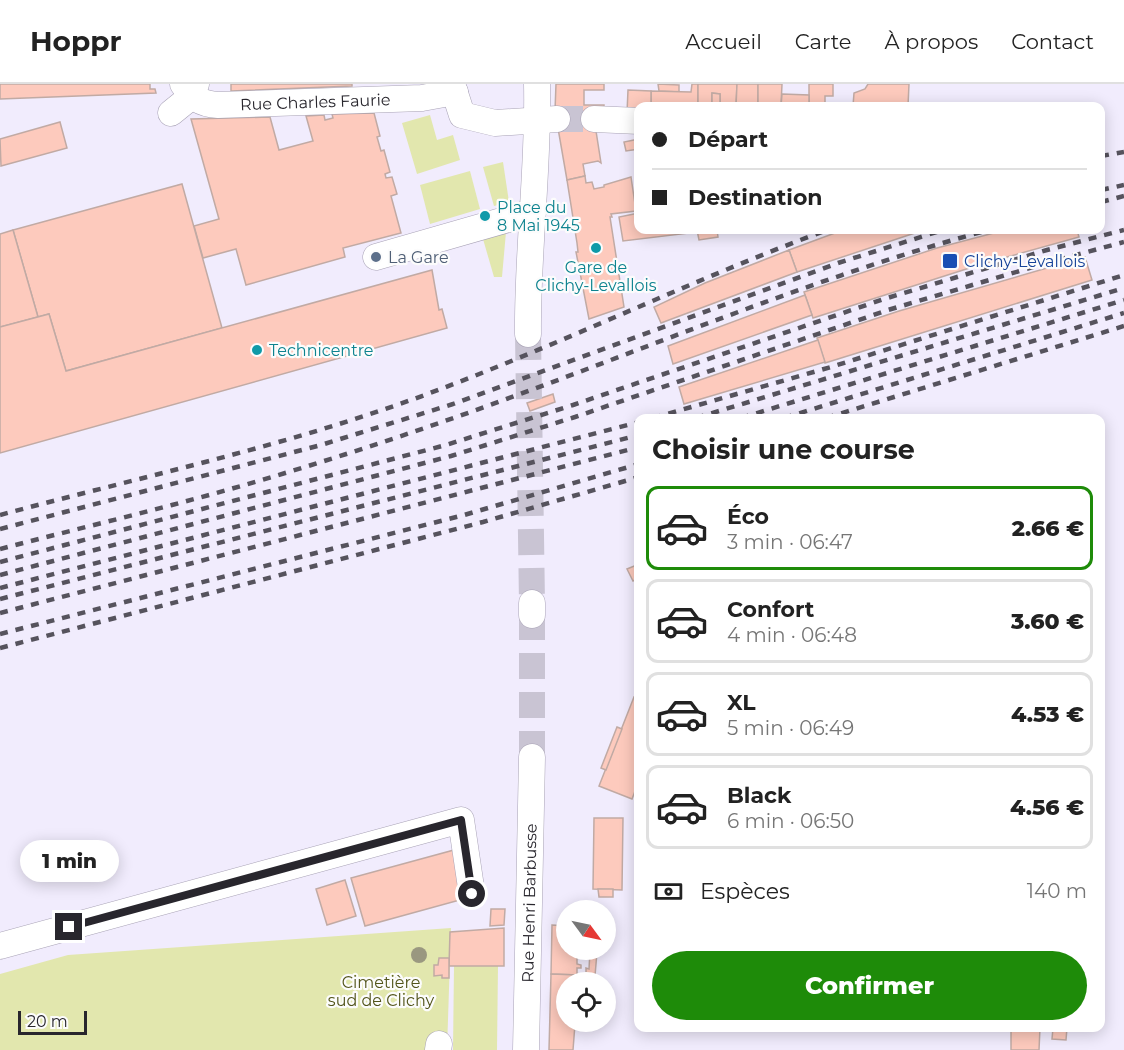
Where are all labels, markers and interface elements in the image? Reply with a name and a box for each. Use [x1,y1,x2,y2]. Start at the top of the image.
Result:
text: Hoppr [30,24,122,58]
text: Accueil [685,29,762,54]
text: Carte [795,29,851,54]
text: À propos [884,29,978,54]
text: Contact [1011,29,1094,54]
street label: Rue Charles Faurie [240,90,391,114]
text: Départ [688,126,768,153]
text: Destination [688,184,823,211]
place label: Place du 8 Mai 1945 [497,198,580,235]
marker: Place du 8 Mai 1945 [478,209,492,223]
marker: Gare de Clichy-Levallois [589,241,603,255]
place label: La Gare [388,248,449,267]
marker: La Gare [369,250,383,264]
marker: Clichy-Levallois [941,252,959,270]
place label: Clichy-Levallois [964,252,1085,271]
place label: Gare de Clichy-Levallois [535,258,657,295]
place label: Technicentre [269,341,374,360]
marker: Technicentre [250,343,264,357]
text: Choisir une course [652,433,915,466]
icon: car [655,501,709,555]
text: Éco [727,503,769,530]
text: 2.66 € [1012,515,1084,542]
text: 3 min · 06:47 [727,530,853,554]
icon: car [655,594,709,648]
text: Confort [727,596,814,623]
text: 3.60 € [1011,608,1084,635]
text: 4 min · 06:48 [727,623,857,647]
icon: car [655,687,709,741]
text: XL [727,689,756,716]
text: 4.53 € [1011,701,1084,728]
text: 5 min · 06:49 [727,716,854,740]
icon: car [655,780,709,834]
text: Black [727,782,791,809]
text: 4.56 € [1010,794,1084,821]
text: 6 min · 06:50 [727,809,854,833]
street label: Rue Henri Barbusse [518,823,541,983]
callout: 1 min [20,840,118,882]
text: 1 min [42,849,97,873]
icon: cash [652,875,685,908]
text: Espèces [700,878,790,905]
text: 140 m [1027,879,1087,903]
route start [458,880,485,907]
north arrow [556,900,616,960]
map controls [556,900,616,1032]
route end [55,913,82,940]
button: Confirmer [652,951,1087,1020]
button: locate [556,972,616,1032]
park label: Cimetière sud de Clichy [328,973,434,1010]
scale bar [18,1008,87,1036]
text: 20 m [27,1012,68,1031]

